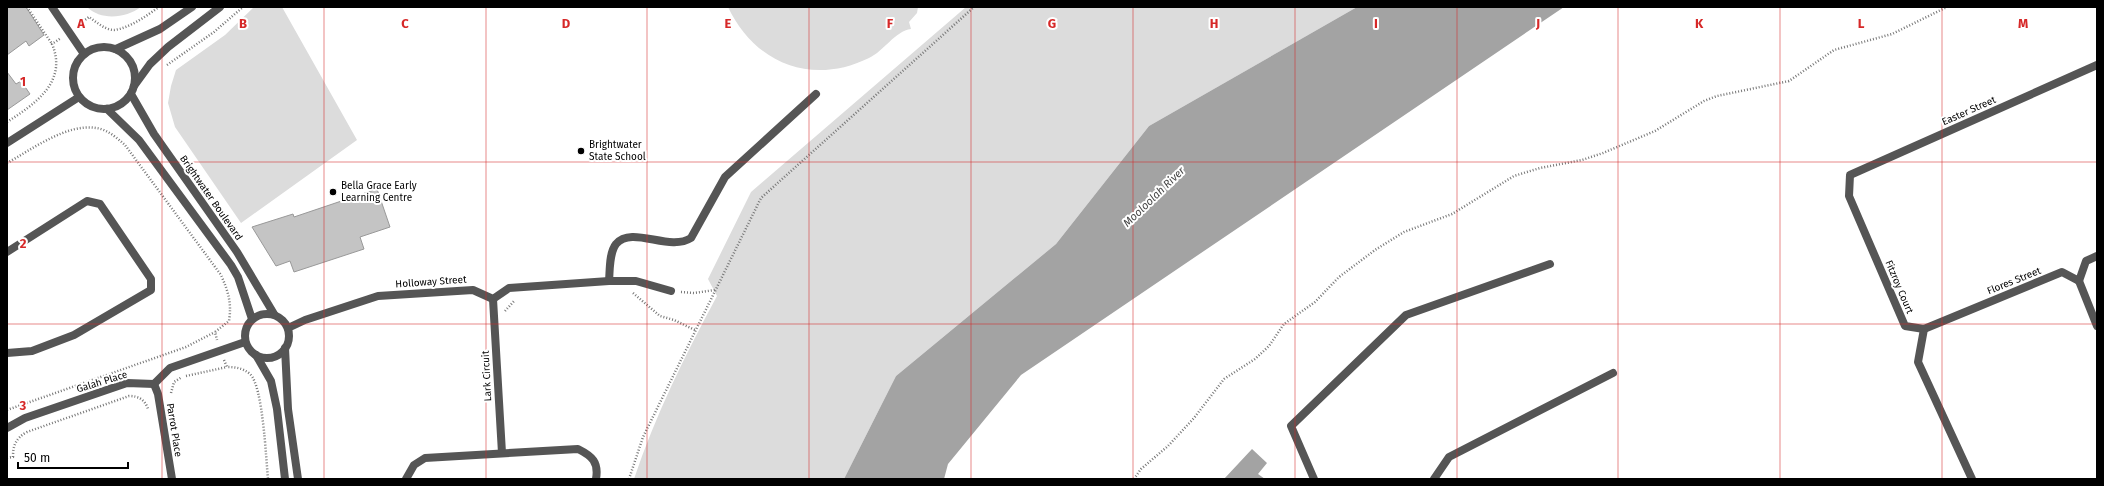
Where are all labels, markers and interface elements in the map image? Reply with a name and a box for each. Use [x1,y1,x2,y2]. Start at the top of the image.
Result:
text: A [76,16,85,31]
text: B [239,16,247,31]
text: C [401,16,409,31]
text: D [562,16,571,31]
text: E [725,16,732,31]
text: F [887,16,894,31]
text: G [1048,16,1056,31]
text: H [1210,16,1218,31]
text: I [1374,16,1378,31]
text: J [1535,16,1540,31]
text: K [1695,16,1704,31]
text: L [1858,16,1865,31]
text: M [2018,16,2028,31]
text: 1 [20,74,26,89]
street label: Easter Street [1940,94,1998,128]
place label: Brightwater State School [589,139,646,163]
marker: Brightwater State School [576,146,586,156]
street label: Brightwater Boulevard [177,153,245,243]
water label: Mooloolah River [1121,164,1188,230]
place label: Bella Grace Early Learning Centre [341,180,417,204]
marker: Bella Grace Early Learning Centre [328,187,338,197]
text: 2 [20,236,27,251]
street label: Fitzroy Court [1882,259,1916,316]
street label: Flores Street [1985,265,2043,297]
street label: Holloway Street [395,274,467,290]
street label: Lark Circuit [480,350,494,402]
street label: Galah Place [75,369,129,395]
text: 3 [19,398,27,413]
street label: Parrot Place [164,402,184,458]
scale bar [18,444,128,470]
text: 50 m [24,451,50,465]

